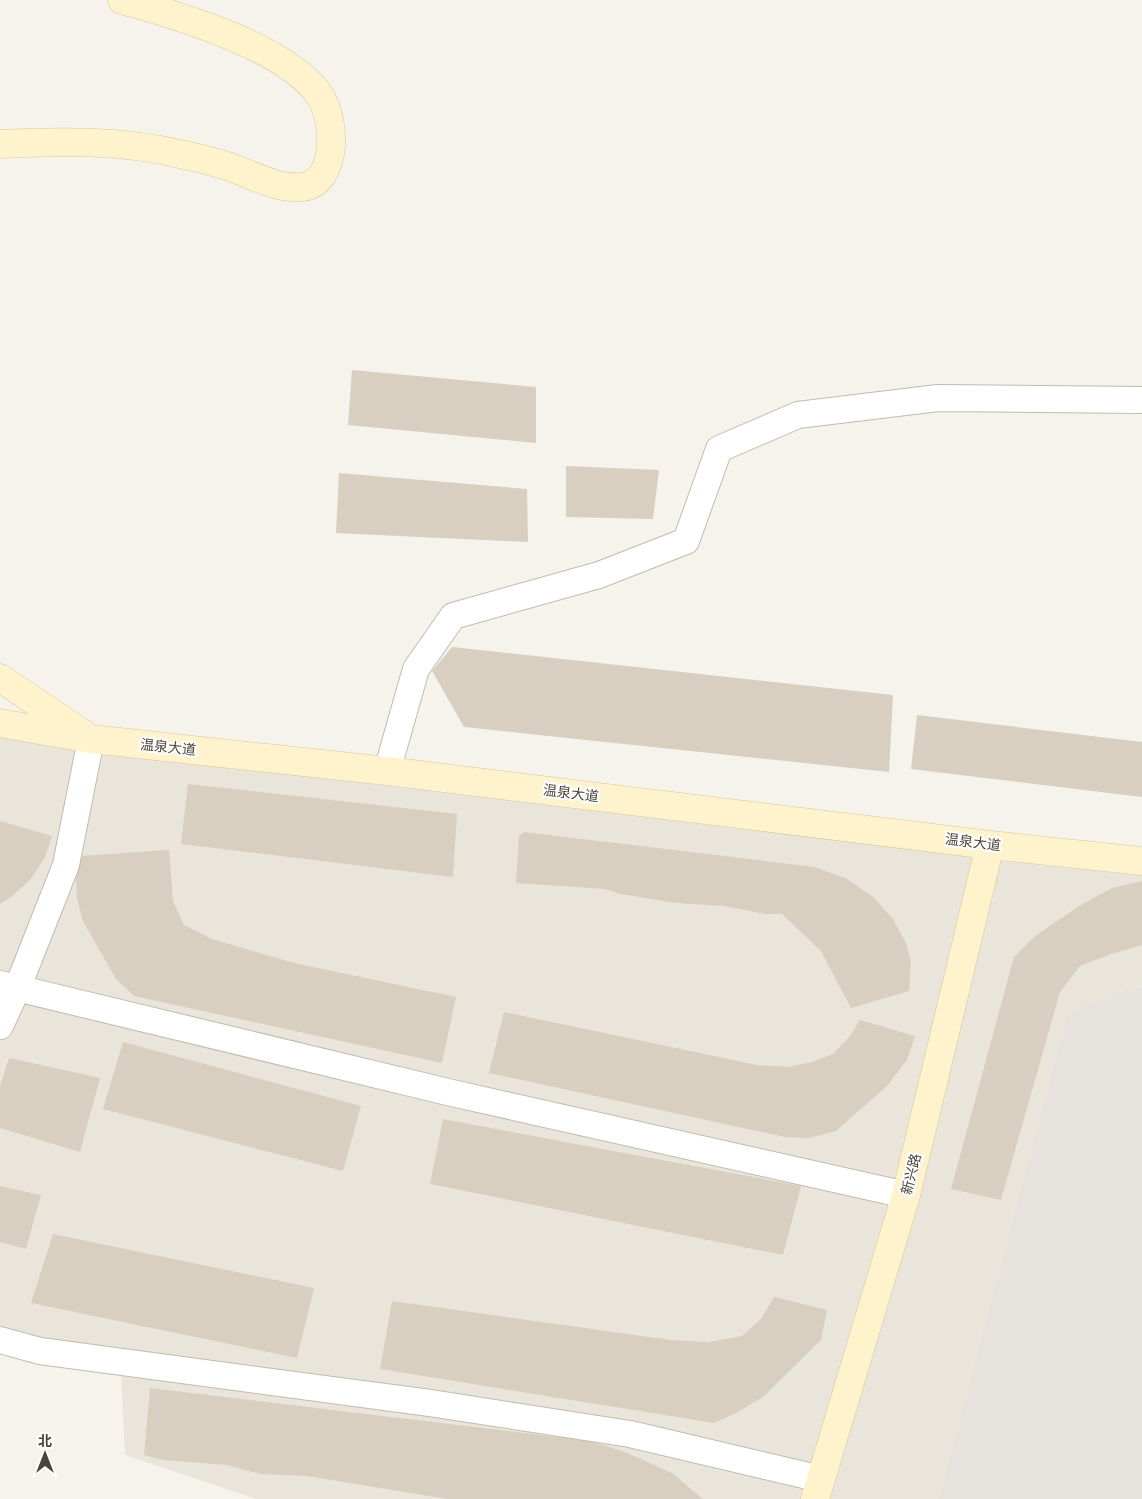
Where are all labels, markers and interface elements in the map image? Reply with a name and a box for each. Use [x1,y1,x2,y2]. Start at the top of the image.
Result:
street label: 温泉大道 [139,734,197,759]
street label: 温泉大道 [542,780,600,805]
street label: 温泉大道 [944,829,1002,854]
street label: 新兴路 [896,1151,925,1197]
north arrow [20,1429,70,1479]
text: 北 [38,1431,52,1450]

